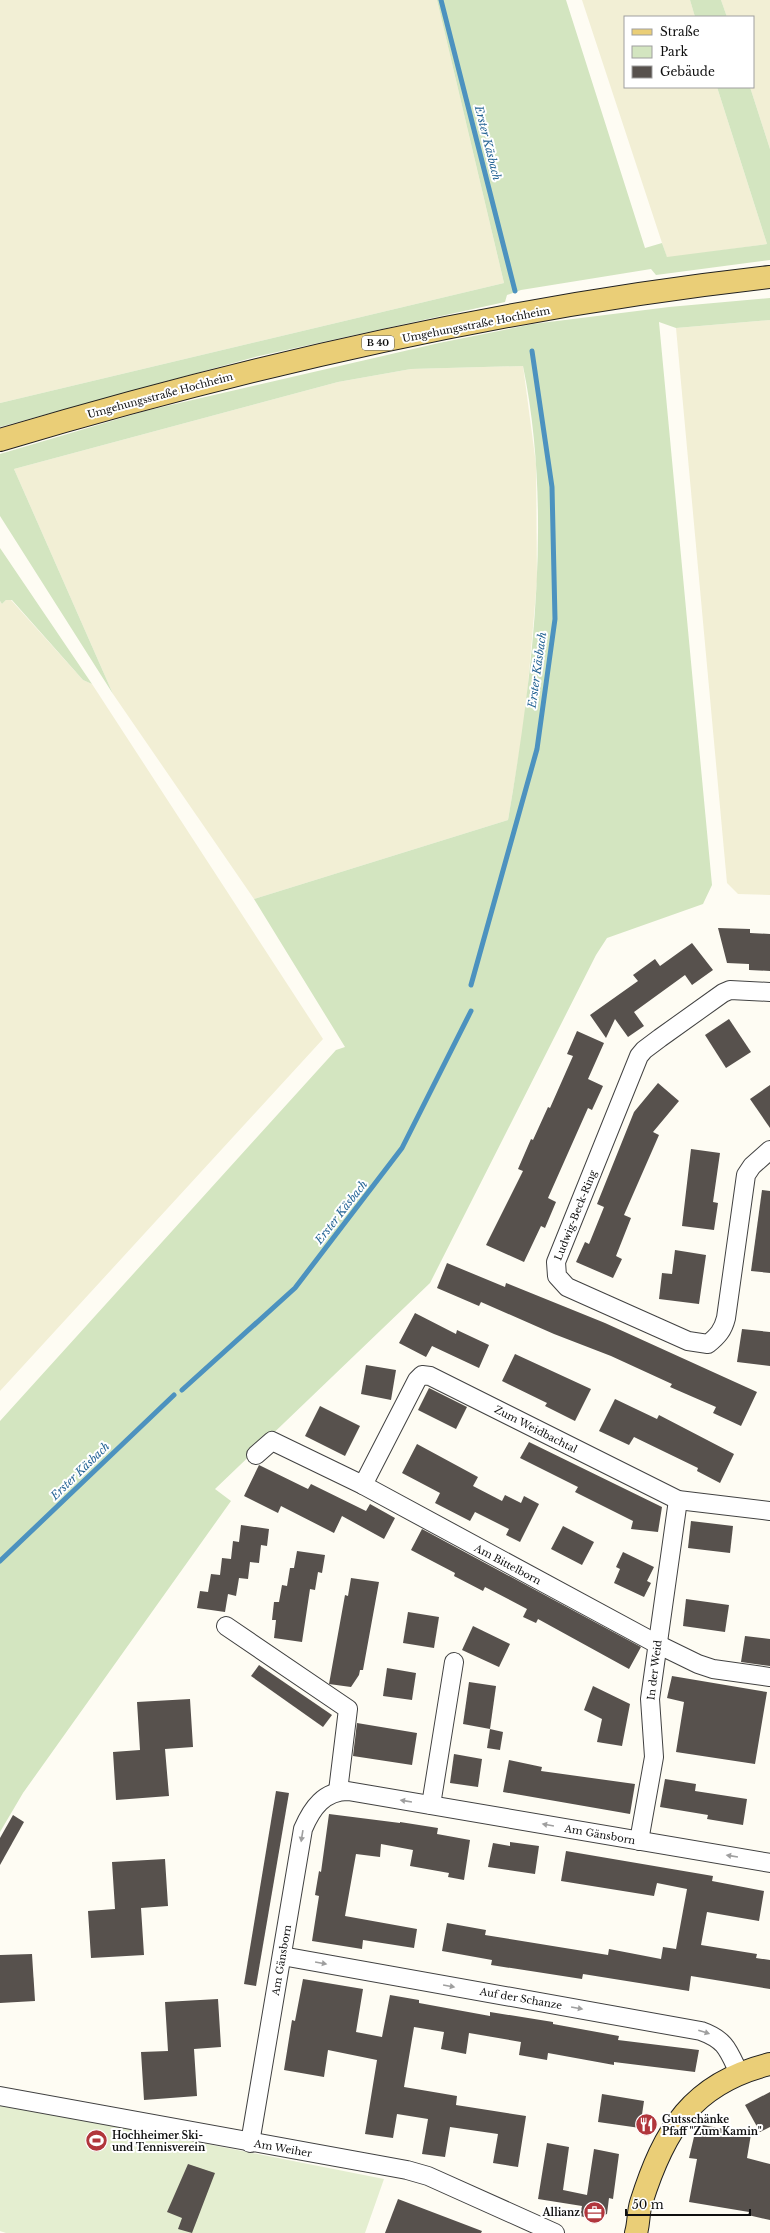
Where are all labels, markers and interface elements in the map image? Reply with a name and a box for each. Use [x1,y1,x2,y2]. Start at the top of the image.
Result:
legend [624,16,754,88]
text: Straße [660,24,700,39]
text: Park [660,44,688,59]
text: Gebäude [660,64,715,79]
water label: Erster Käsbach [472,103,504,182]
street label: Umgehungsstraße Hochheim [401,304,551,345]
road number: B 40 [362,336,394,350]
street label: Umgehungsstraße Hochheim [86,370,235,421]
water label: Erster Käsbach [525,631,549,710]
street label: Ludwig-Beck-Ring [551,1167,600,1262]
water label: Erster Käsbach [311,1177,370,1247]
street label: Zum Weidbachtal [492,1403,579,1456]
water label: Erster Käsbach [47,1439,112,1503]
street label: Am Bittelborn [471,1541,543,1588]
street label: In der Weid [644,1639,665,1701]
one-way arrow [400,1798,412,1804]
one-way arrow [542,1822,554,1828]
street label: Am Gänsborn [562,1822,636,1847]
one-way arrow [299,1830,305,1842]
one-way arrow [725,1853,738,1859]
street label: Am Gänsborn [269,1924,294,1998]
one-way arrow [315,1960,327,1966]
one-way arrow [443,1983,455,1989]
street label: Auf der Schanze [478,1985,563,2012]
one-way arrow [571,2006,583,2012]
one-way arrow [699,2029,711,2035]
restaurant icon: Gutsschänke Pfaff "Zum Kamin" [634,2112,660,2138]
place label: Gutsschänke Pfaff "Zum Kamin" [662,2113,762,2138]
sports icon: Hochheimer Ski- und Tennisverein [83,2128,109,2154]
place label: Hochheimer Ski- und Tennisverein [112,2129,206,2154]
street label: Am Weiher [252,2137,313,2160]
scale bar [626,2191,750,2217]
text: 50 m [632,2197,664,2212]
office icon: Allianz [582,2199,608,2225]
place label: Allianz [542,2206,580,2219]

